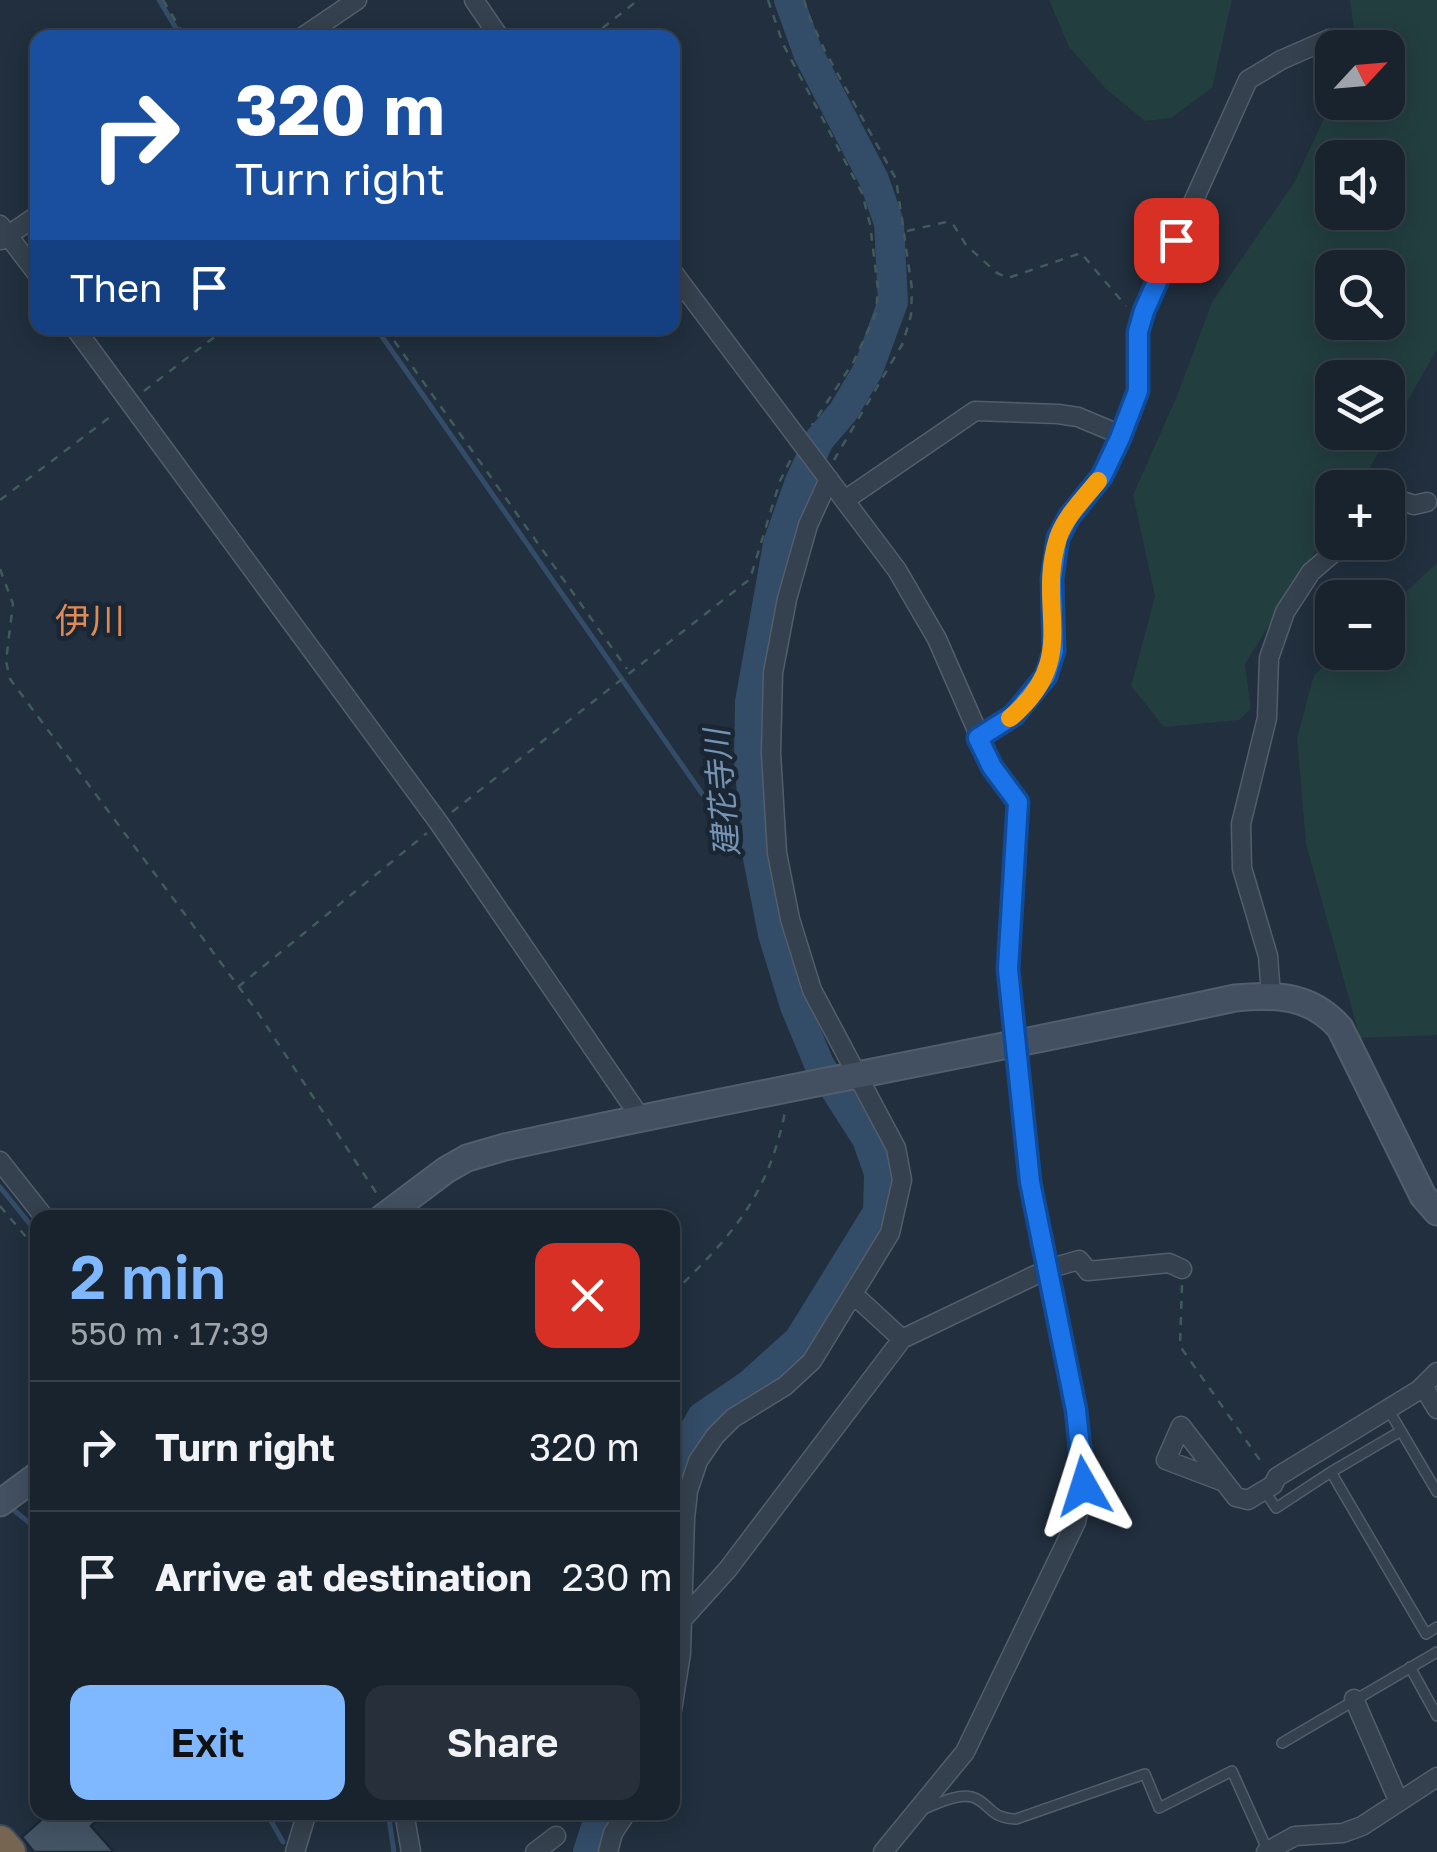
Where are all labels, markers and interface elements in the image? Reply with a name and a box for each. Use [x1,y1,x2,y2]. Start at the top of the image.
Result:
north arrow [1315,30,1405,120]
map controls [1315,30,1405,670]
text: 320 m [235,66,445,150]
icon: right [70,70,200,200]
button: sound [1315,140,1405,230]
text: Turn right [235,151,445,205]
pin [1134,198,1219,283]
icon: arrive [1149,213,1204,268]
button: search [1315,250,1405,340]
icon: arrive [182,260,237,315]
text: Then [70,265,162,310]
button: layers [1315,360,1405,450]
button: + [1315,470,1405,560]
button: − [1315,580,1405,670]
district label: 伊川 [55,599,125,641]
water label: 建花寺川 [696,725,746,859]
text: 2 min [70,1240,226,1312]
button: close [535,1243,640,1348]
text: 550 m · 17:39 [70,1314,269,1352]
icon: right [70,1419,125,1474]
text: Turn right [155,1424,335,1469]
text: 320 m [529,1424,640,1469]
position arrow [1032,1434,1136,1538]
icon: arrive [70,1549,125,1604]
text: Arrive at destination [155,1554,532,1599]
text: 230 m [562,1554,673,1599]
button: Exit [70,1685,345,1800]
button: Share [365,1685,640,1800]

